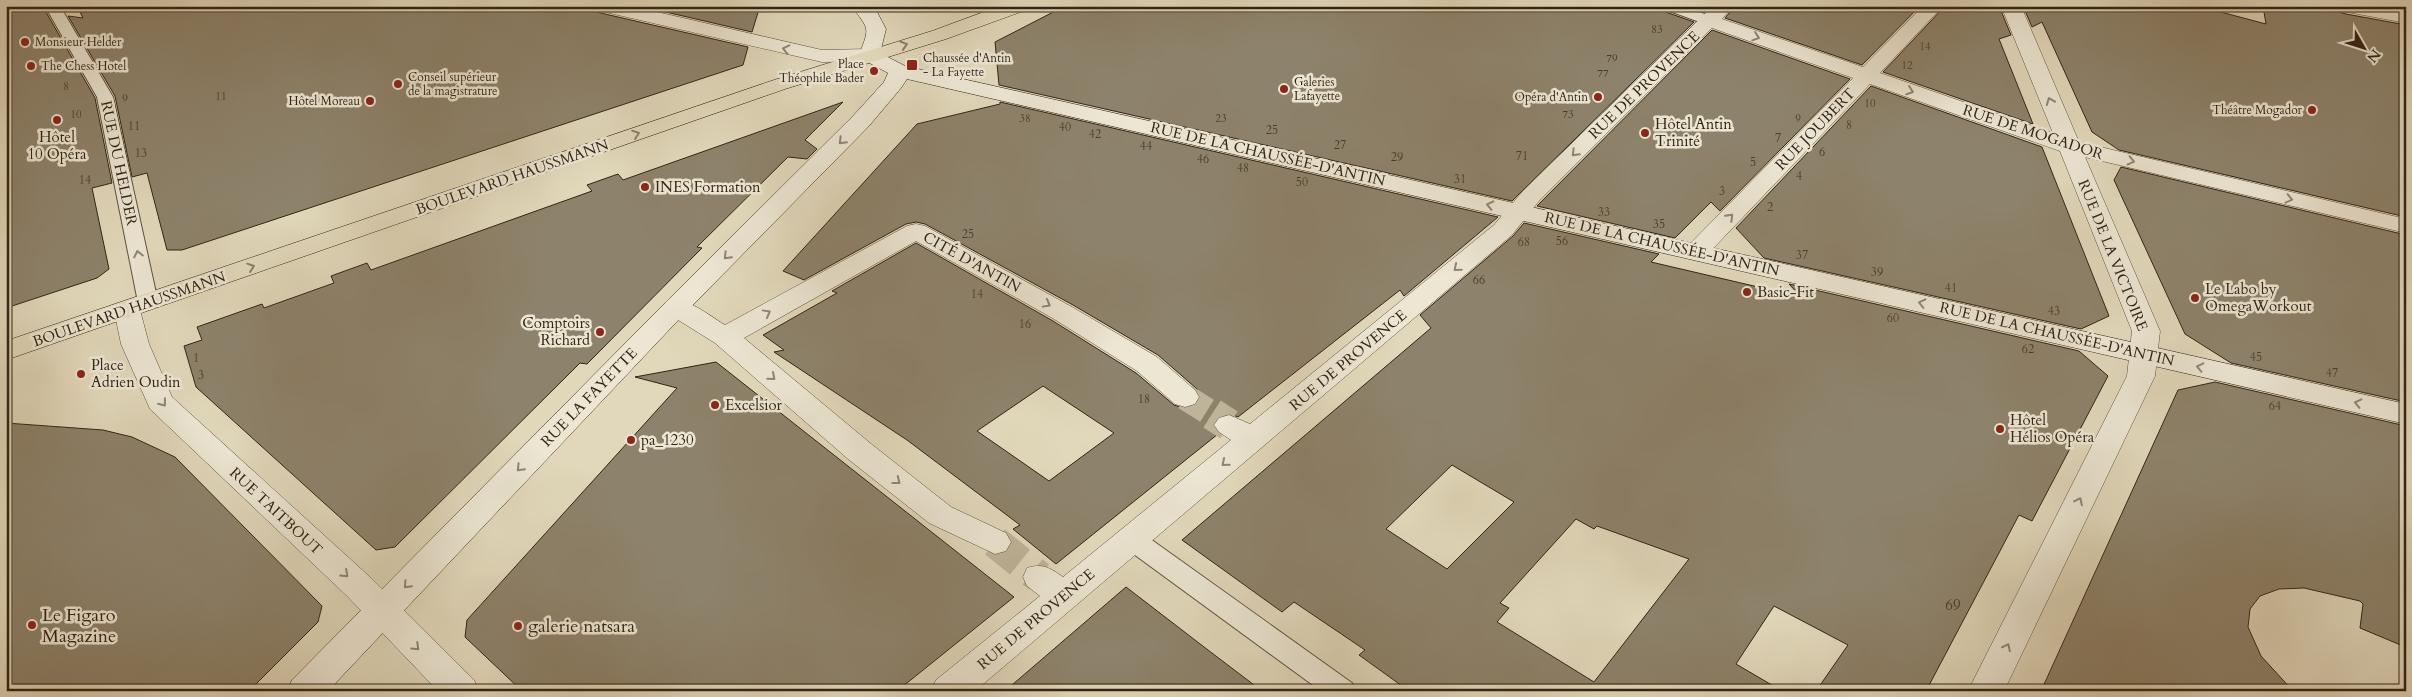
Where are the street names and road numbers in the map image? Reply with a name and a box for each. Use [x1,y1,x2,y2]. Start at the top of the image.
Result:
street label: RUE DE PROVENCE [1584,27,1704,143]
street label: RUE JOUBERT [1771,84,1859,174]
street label: RUE DU HELDER [96,99,142,228]
street label: RUE DE MOGADOR [1960,100,2106,164]
street label: RUE DE LA CHAUSSÉE-D'ANTIN [1149,117,1388,191]
street label: BOULEVARD HAUSSMANN [413,134,611,219]
street label: RUE DE LA VICTOIRE [2073,176,2153,334]
street label: RUE DE LA CHAUSSÉE-D'ANTIN [1543,207,1782,281]
street label: CITÉ D'ANTIN [920,227,1025,297]
street label: BOULEVARD HAUSSMANN [30,266,228,351]
street label: RUE DE LA CHAUSSÉE-D'ANTIN [1938,297,2177,371]
street label: RUE DE PROVENCE [1285,305,1411,415]
street label: RUE LA FAYETTE [536,343,642,451]
street label: RUE TAITBOUT [225,463,327,559]
street label: RUE DE PROVENCE [973,564,1099,674]

